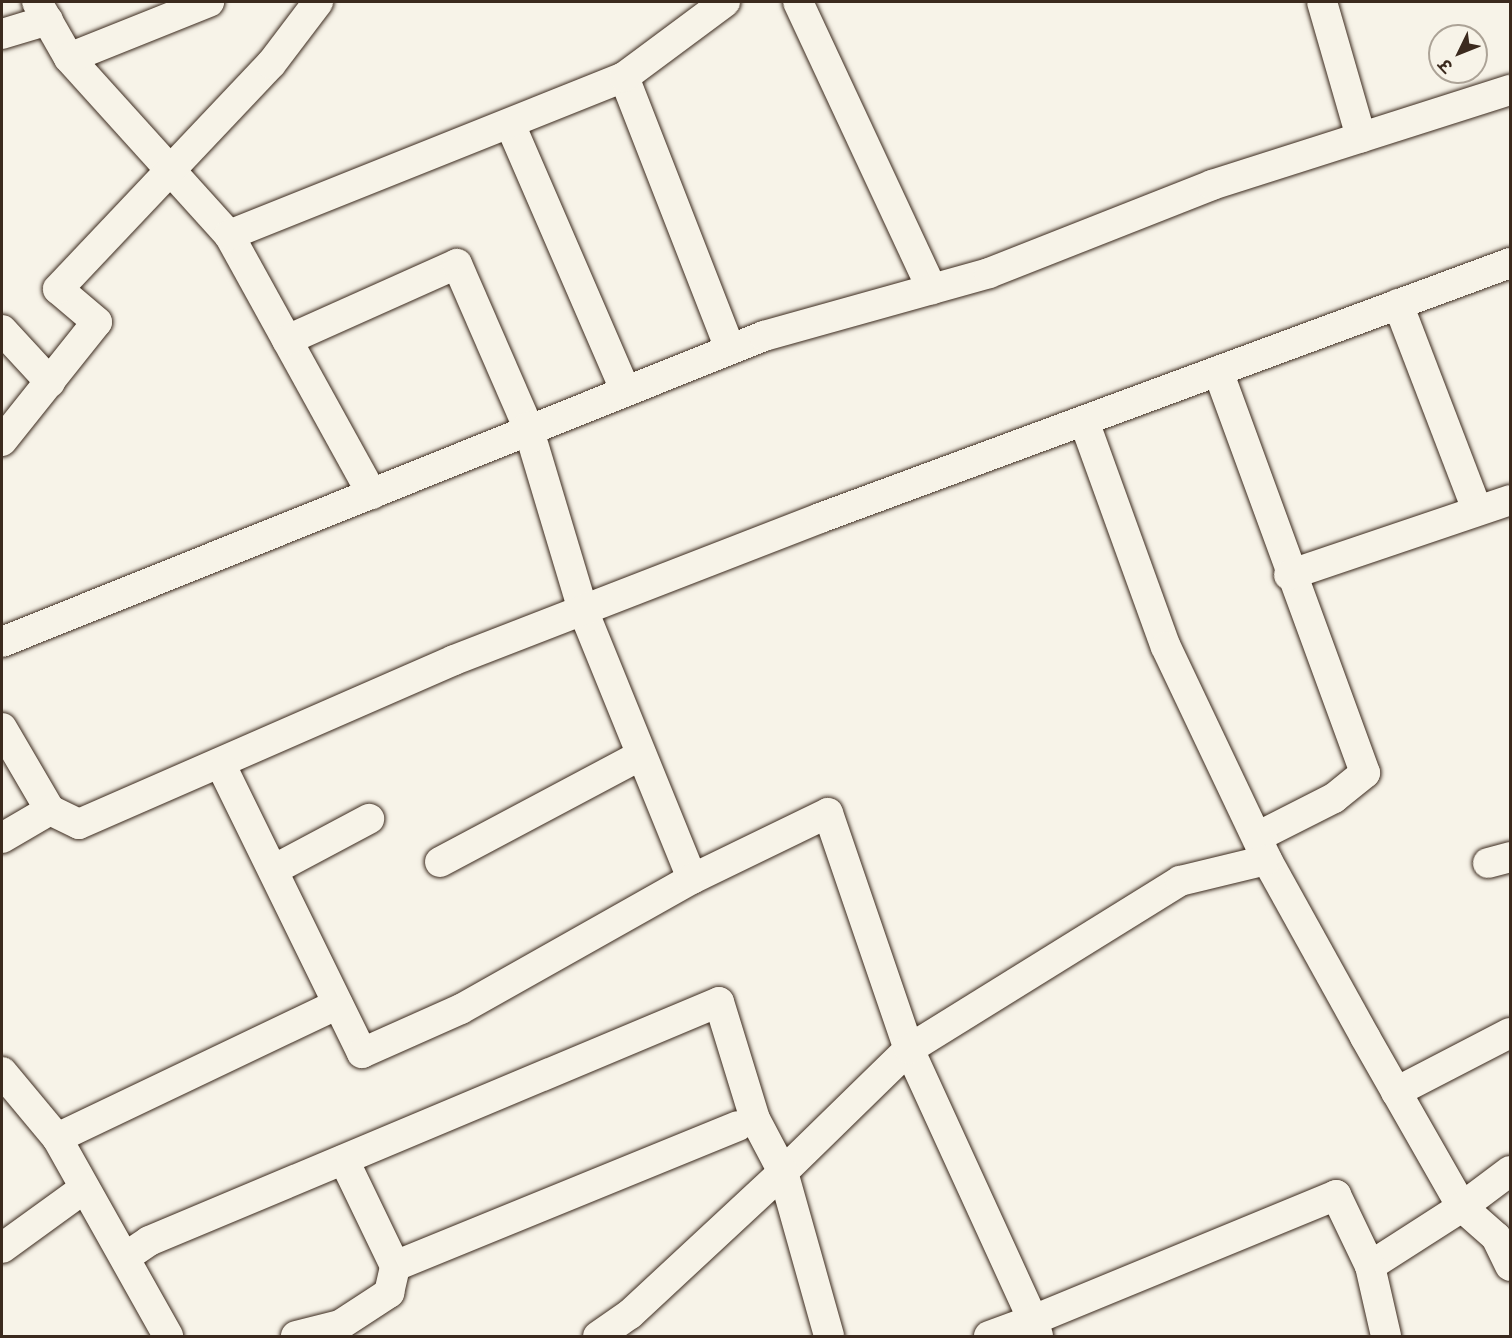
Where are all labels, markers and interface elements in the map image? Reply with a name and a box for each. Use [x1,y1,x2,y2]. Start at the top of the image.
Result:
north arrow [1428,24,1488,84]
text: उ [1435,55,1457,76]

